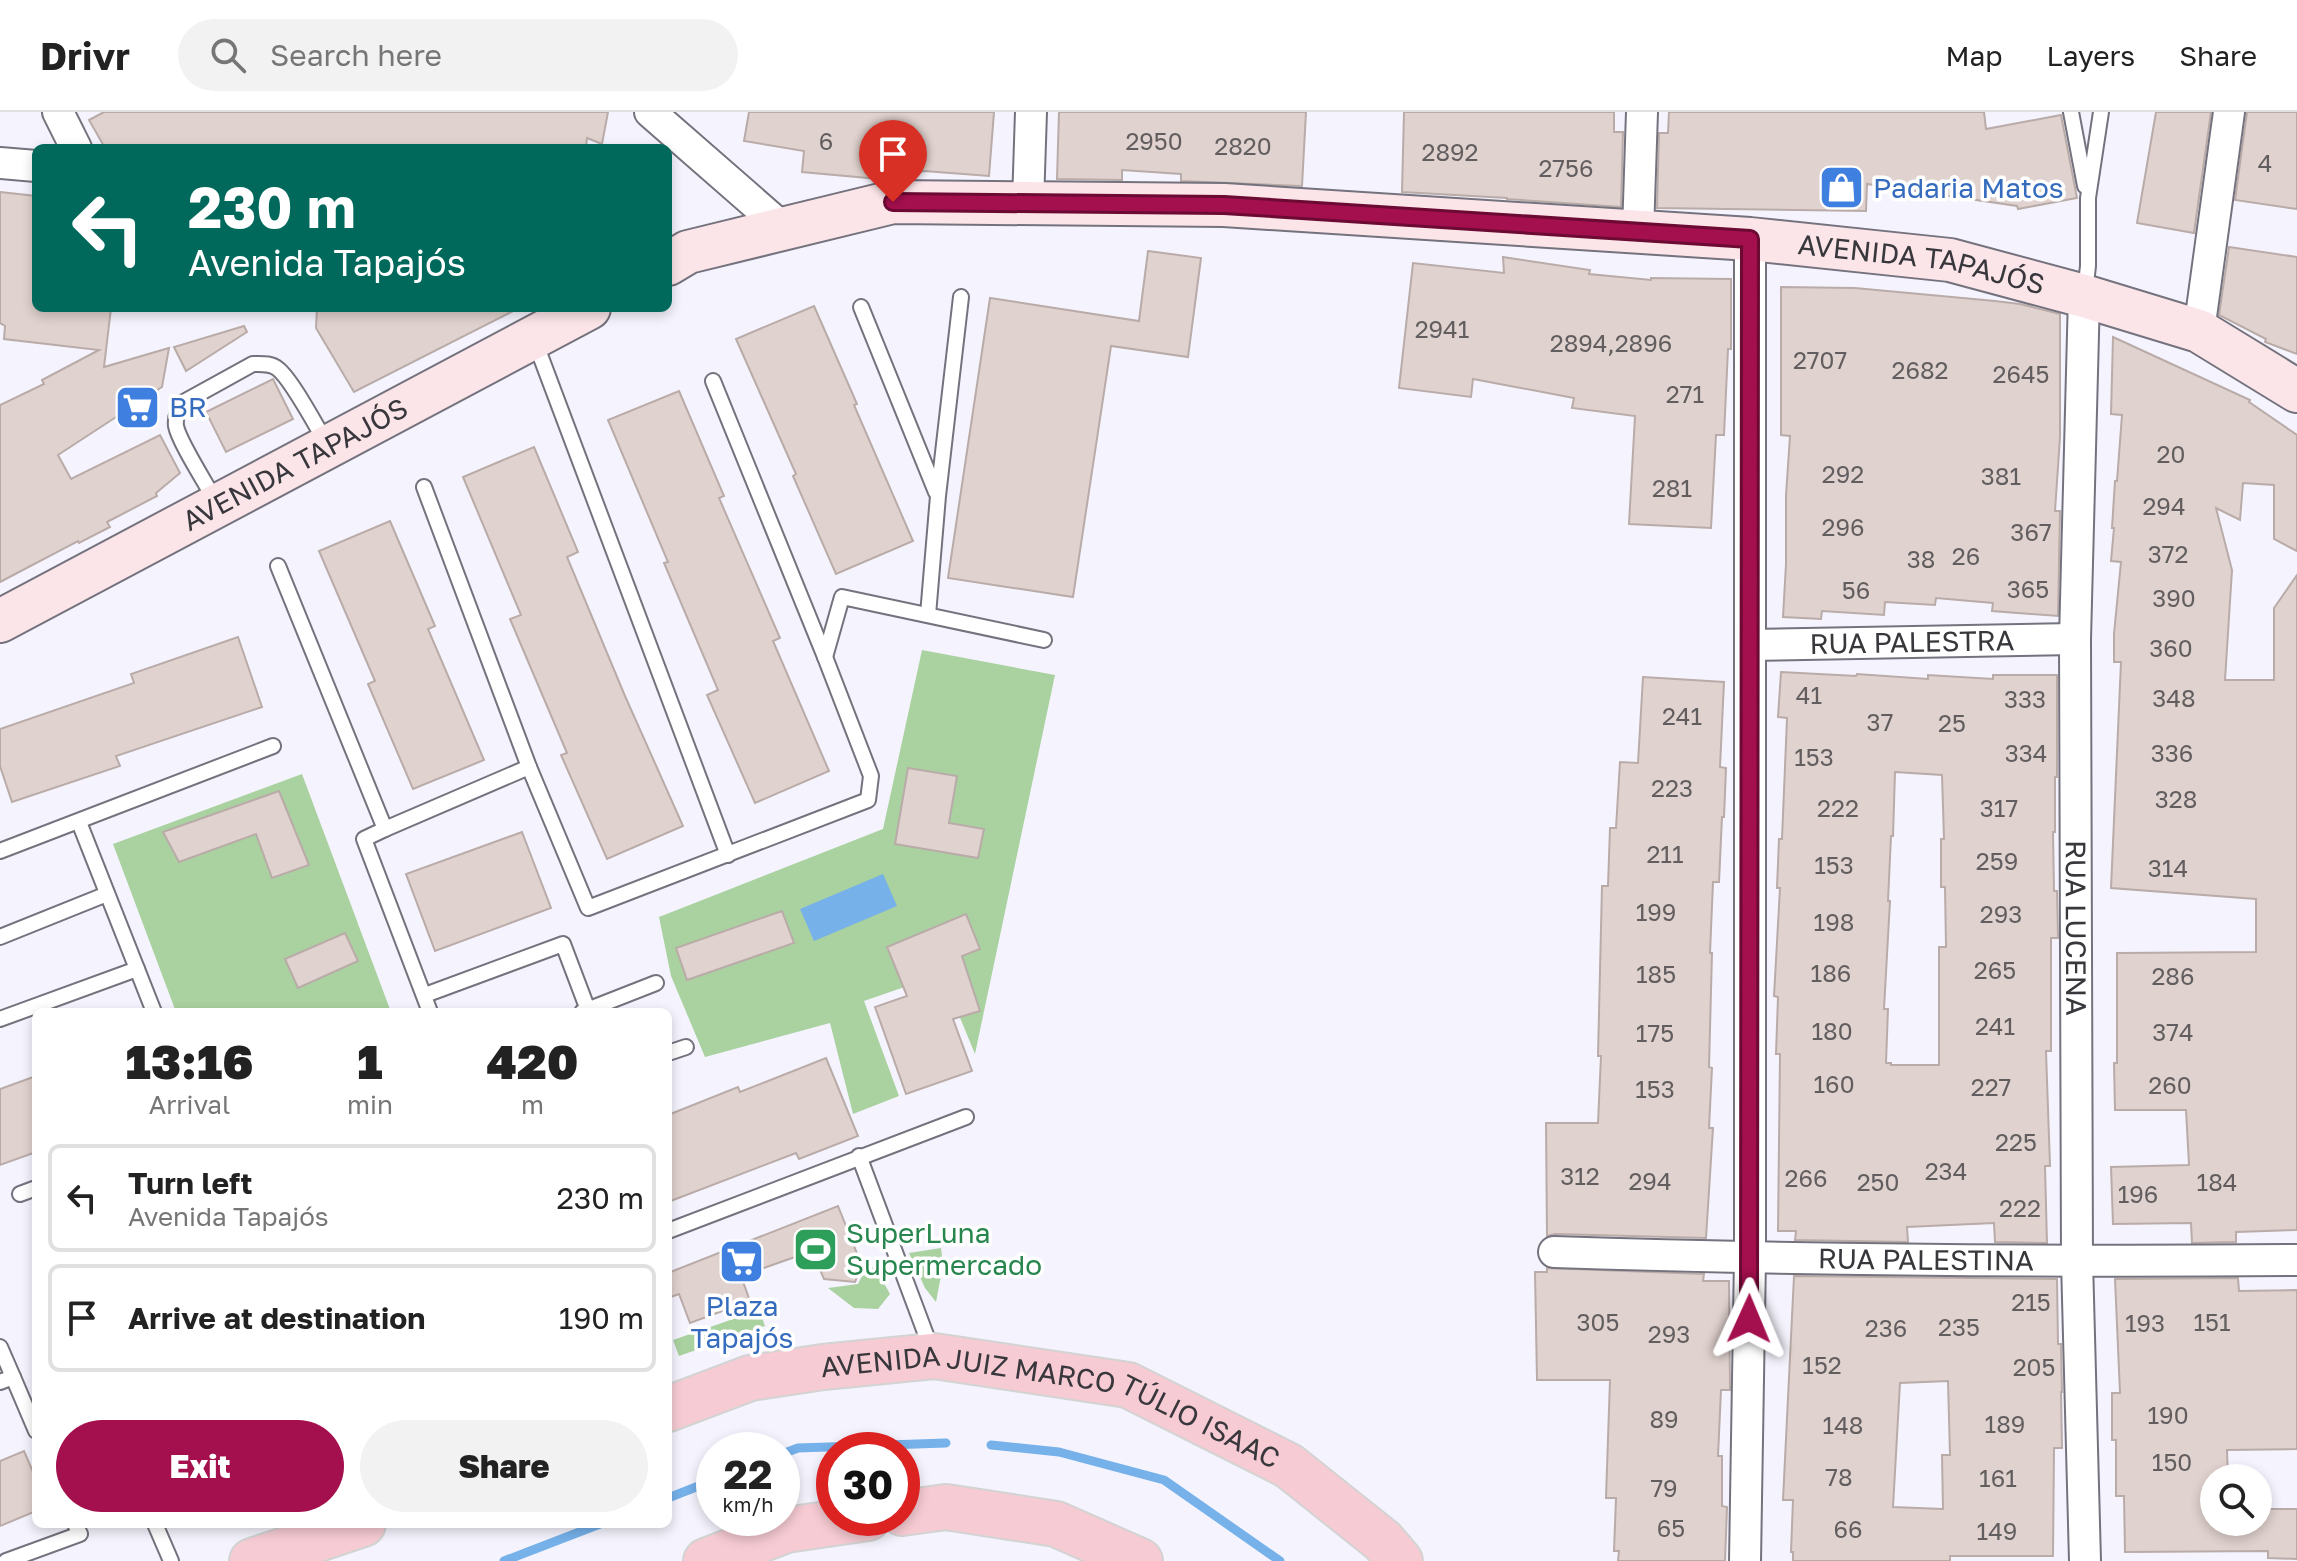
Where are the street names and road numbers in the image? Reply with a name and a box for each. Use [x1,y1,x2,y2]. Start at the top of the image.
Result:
street label: AVENIDA TAPAJÓS [1796,227,2049,301]
street label: AVENIDA TAPAJÓS [176,391,413,537]
street label: RUA PALESTRA [1809,623,2015,660]
street label: RUA LUCENA [2060,840,2093,1016]
street label: RUA PALESTINA [1818,1241,2034,1277]
street label: AVENIDA JUIZ MARCO TÚLIO ISAAC [819,1338,1285,1475]

